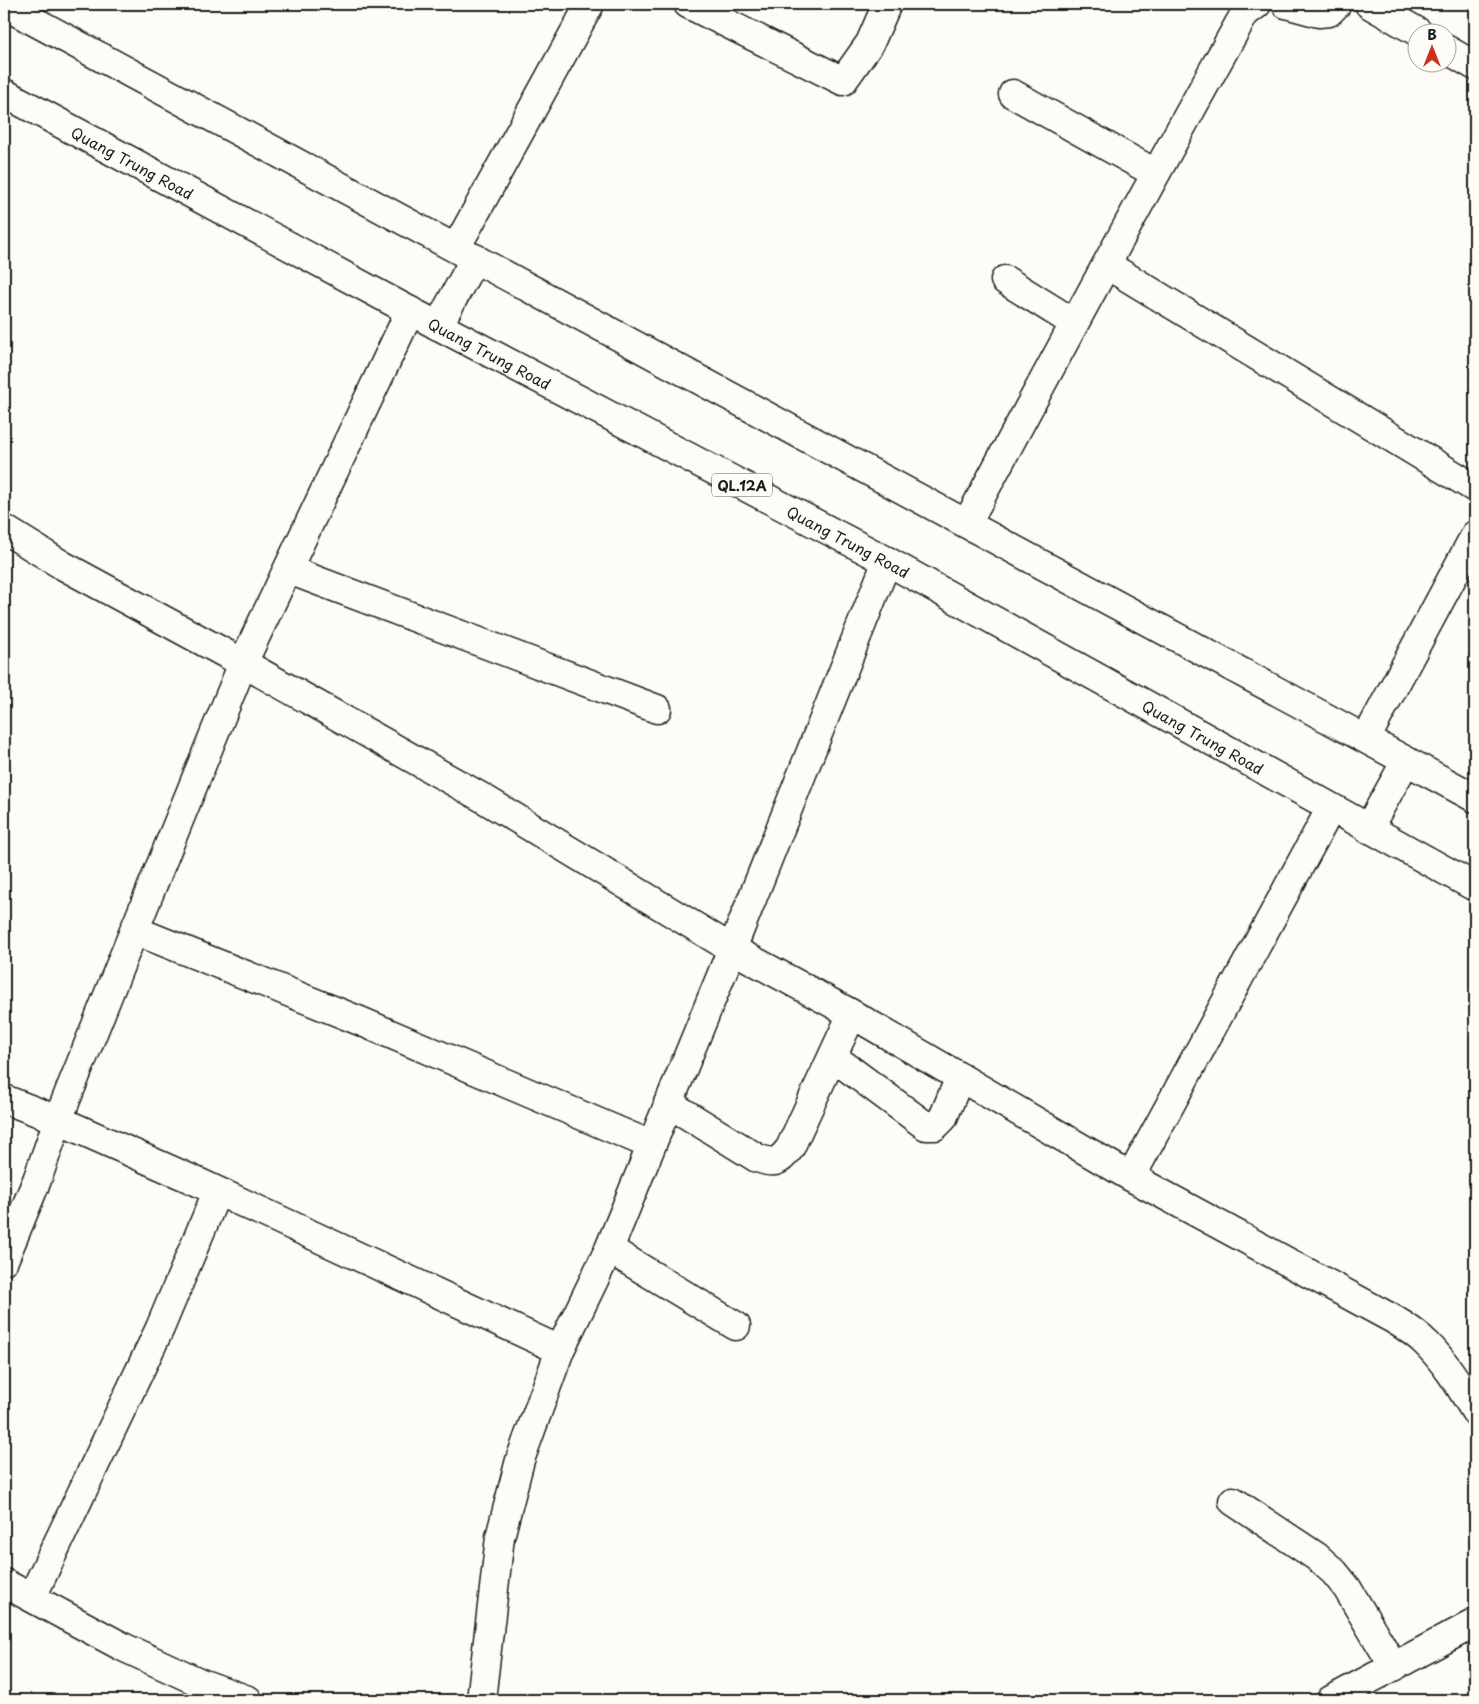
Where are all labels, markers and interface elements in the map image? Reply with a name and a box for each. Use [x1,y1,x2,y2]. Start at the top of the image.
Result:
north arrow [1406,22,1456,72]
text: B [1427,24,1437,45]
street label: Quang Trung Road [67,120,198,204]
street label: Quang Trung Road [424,311,555,395]
road number: QL.12A [712,474,772,496]
street label: Quang Trung Road [783,499,914,583]
street label: Quang Trung Road [1138,693,1268,779]

